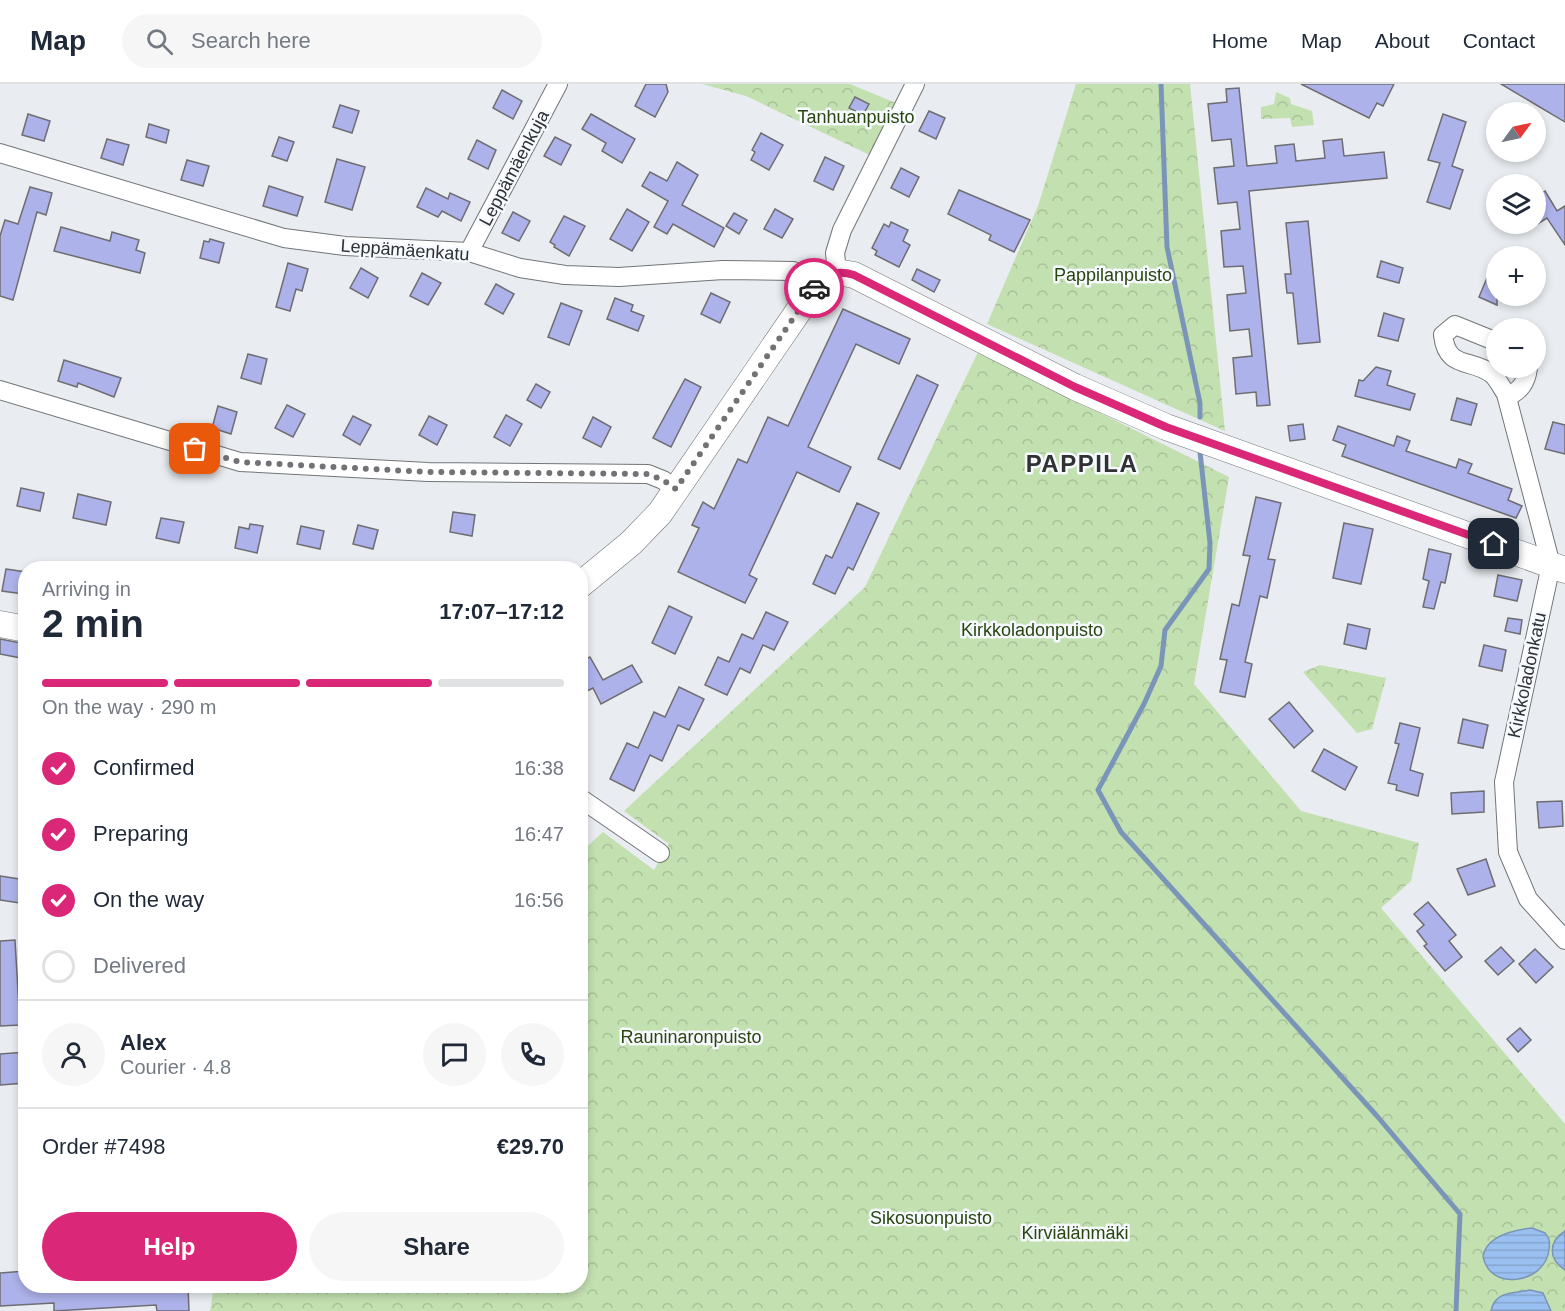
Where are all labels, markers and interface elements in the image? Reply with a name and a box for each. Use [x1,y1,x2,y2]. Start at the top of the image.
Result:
search box [122,14,542,68]
text: Map [30,25,86,56]
icon: search [143,25,176,58]
text: Search here [191,28,311,53]
text: Home [1212,29,1268,52]
text: Map [1301,29,1342,52]
text: About [1375,29,1430,52]
text: Contact [1463,29,1535,52]
north arrow [1486,102,1546,162]
map controls [1486,102,1546,378]
street label: Leppämäenkuja [475,106,553,229]
park label: Tanhuanpuisto [797,107,915,127]
button: layers [1486,174,1546,234]
street label: Leppämäenkatu [340,236,470,264]
button: + [1486,246,1546,306]
courier [784,258,844,318]
park label: Pappilanpuisto [1054,265,1172,285]
icon: car [798,272,831,305]
button: − [1486,318,1546,378]
pin [169,423,220,474]
icon: bag [178,432,211,465]
district label: PAPPILA [1026,450,1138,477]
pin [1468,518,1519,569]
icon: home [1477,527,1510,560]
text: Arriving in [42,578,131,600]
text: 17:07–17:12 [439,599,564,624]
text: 2 min [42,602,144,645]
street label: Kirkkoladonkatu [1504,610,1550,740]
park label: Kirkkoladonpuisto [961,620,1103,640]
text: On the way · 290 m [42,696,217,718]
icon: check [42,752,75,785]
text: Confirmed [93,755,194,780]
text: 16:38 [514,757,564,779]
icon: check [42,818,75,851]
text: Preparing [93,821,188,846]
text: 16:47 [514,823,564,845]
icon: check [42,884,75,917]
text: On the way [93,887,204,912]
text: 16:56 [514,889,564,911]
text: Delivered [93,953,186,978]
button: person [42,1023,105,1086]
button: chat [423,1023,486,1086]
button: phone [501,1023,564,1086]
park label: Rauninaronpuisto [620,1027,762,1047]
text: Alex [120,1030,166,1055]
text: Courier · 4.8 [120,1056,231,1078]
text: Order #7498 [42,1134,166,1159]
text: €29.70 [497,1134,564,1159]
park label: Sikosuonpuisto [870,1208,992,1228]
button: Help [42,1212,297,1281]
button: Share [309,1212,564,1281]
park label: Kirviälänmäki [1021,1223,1129,1243]

